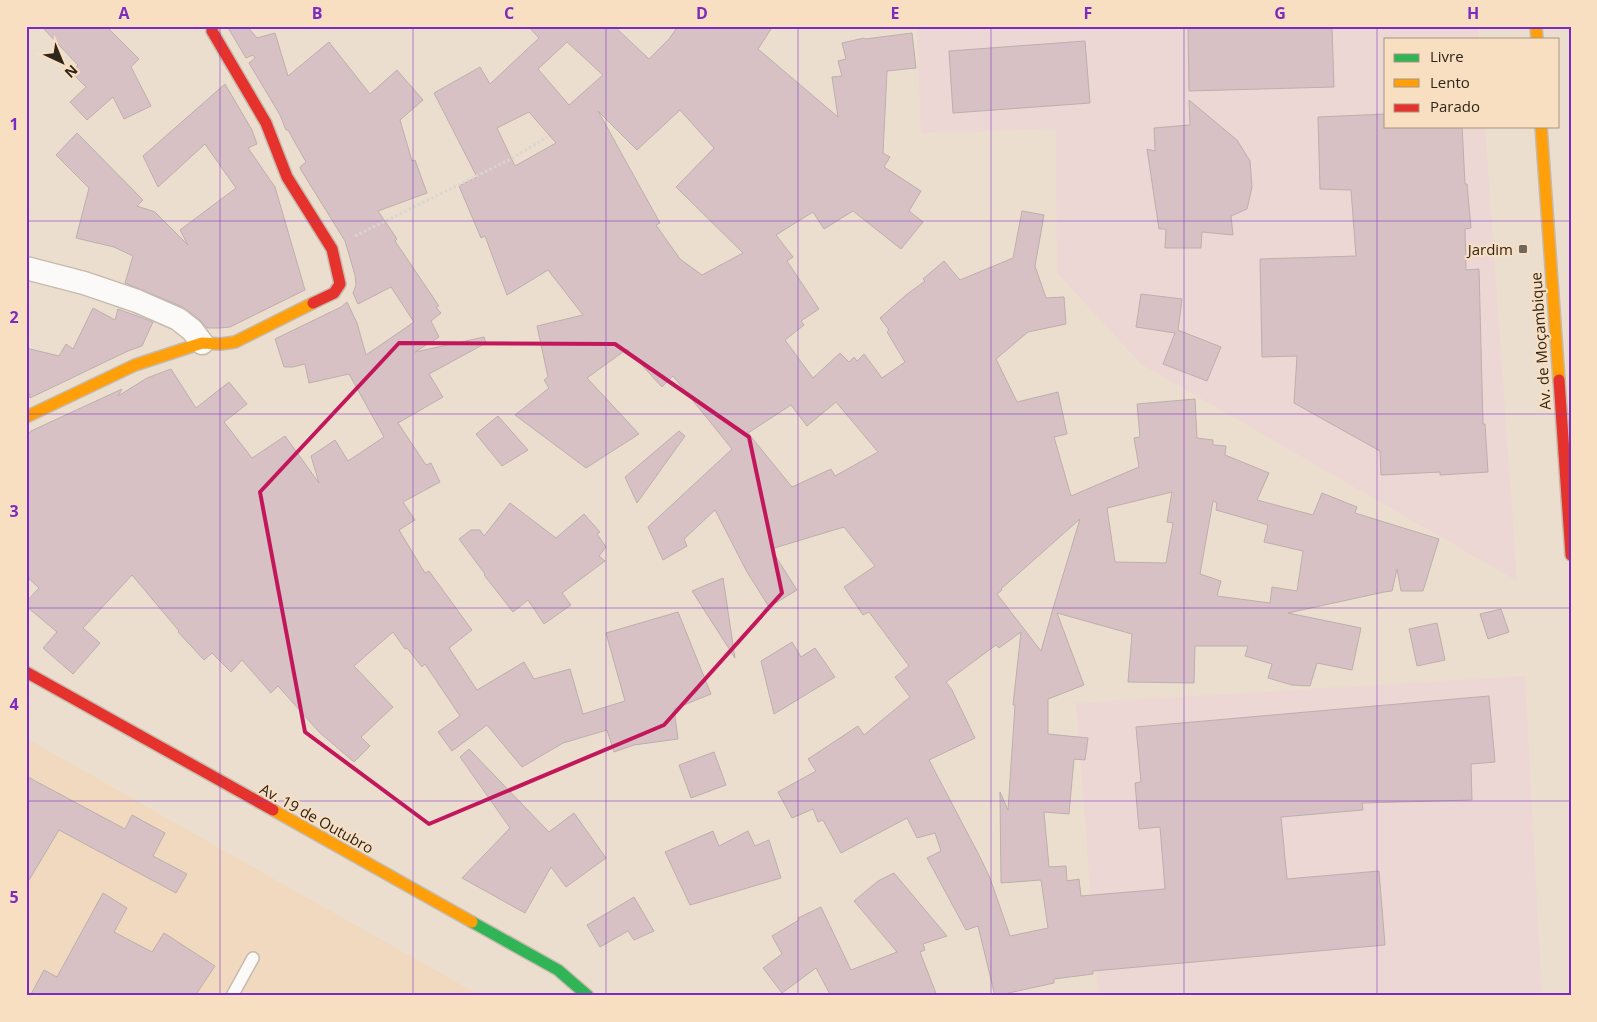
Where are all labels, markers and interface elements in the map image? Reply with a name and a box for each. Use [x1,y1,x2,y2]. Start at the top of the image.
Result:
text: A [118,2,130,24]
text: B [312,2,322,24]
text: C [504,2,514,24]
text: D [696,2,708,24]
text: E [891,2,900,24]
text: F [1084,2,1092,24]
text: G [1274,2,1286,24]
text: H [1467,2,1479,24]
north arrow [38,38,88,88]
legend [1384,38,1560,128]
text: Livre [1430,46,1464,66]
text: N [61,61,82,83]
text: Lento [1430,72,1470,92]
text: Parado [1430,96,1480,116]
text: 1 [9,113,19,135]
place label: Jardim [1466,239,1513,259]
marker: Jardim [1517,243,1529,255]
street label: Av. de Moçambique [1525,271,1555,411]
text: 2 [9,306,19,328]
text: 3 [9,500,19,522]
text: 4 [9,693,19,715]
street label: Av. 19 de Outubro [257,778,377,858]
text: 5 [9,886,19,908]

